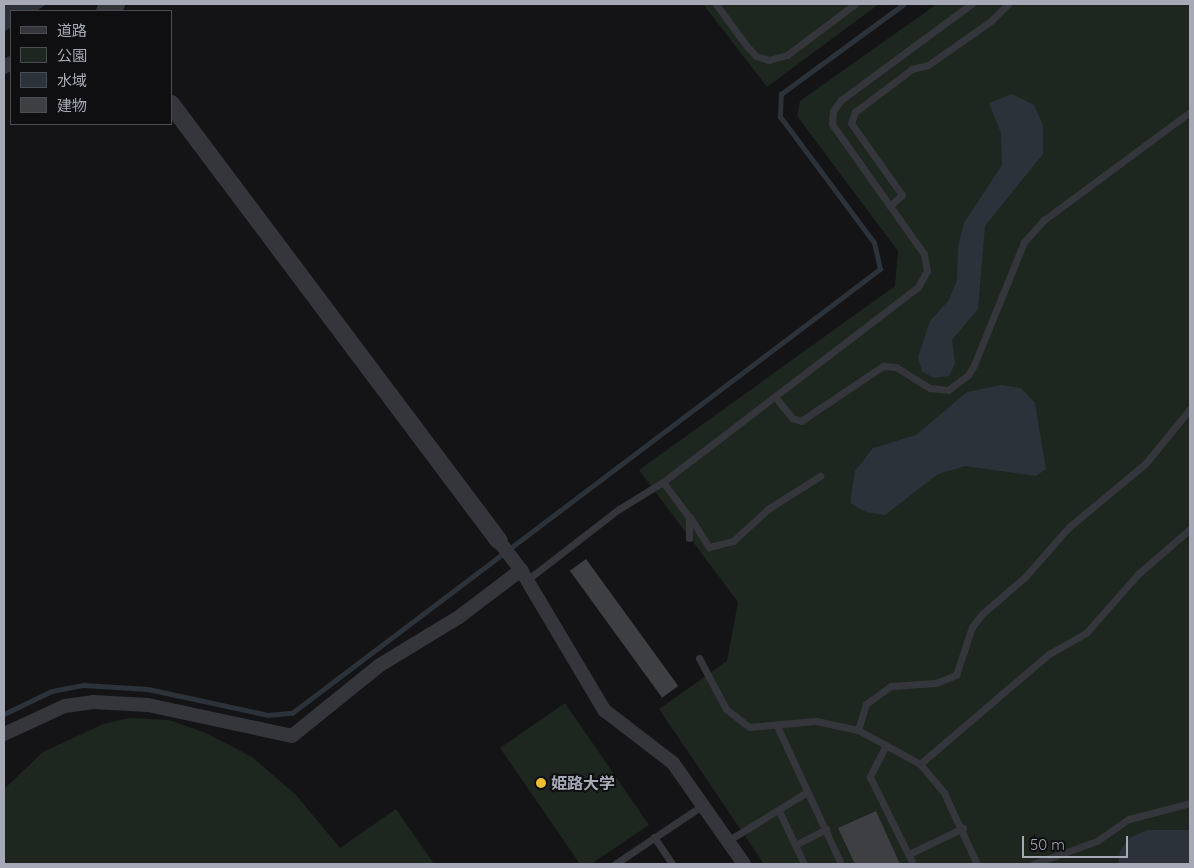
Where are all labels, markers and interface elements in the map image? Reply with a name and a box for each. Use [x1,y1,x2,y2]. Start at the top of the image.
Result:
legend [10,10,172,125]
text: 道路 [57,21,87,40]
text: 公園 [57,46,87,65]
text: 水域 [57,71,87,90]
text: 建物 [57,96,87,115]
place label: 姫路大学 [551,773,615,793]
marker: 姫路大学 [535,777,547,789]
scale bar [1024,826,1130,858]
text: 50 m [1030,835,1065,854]

